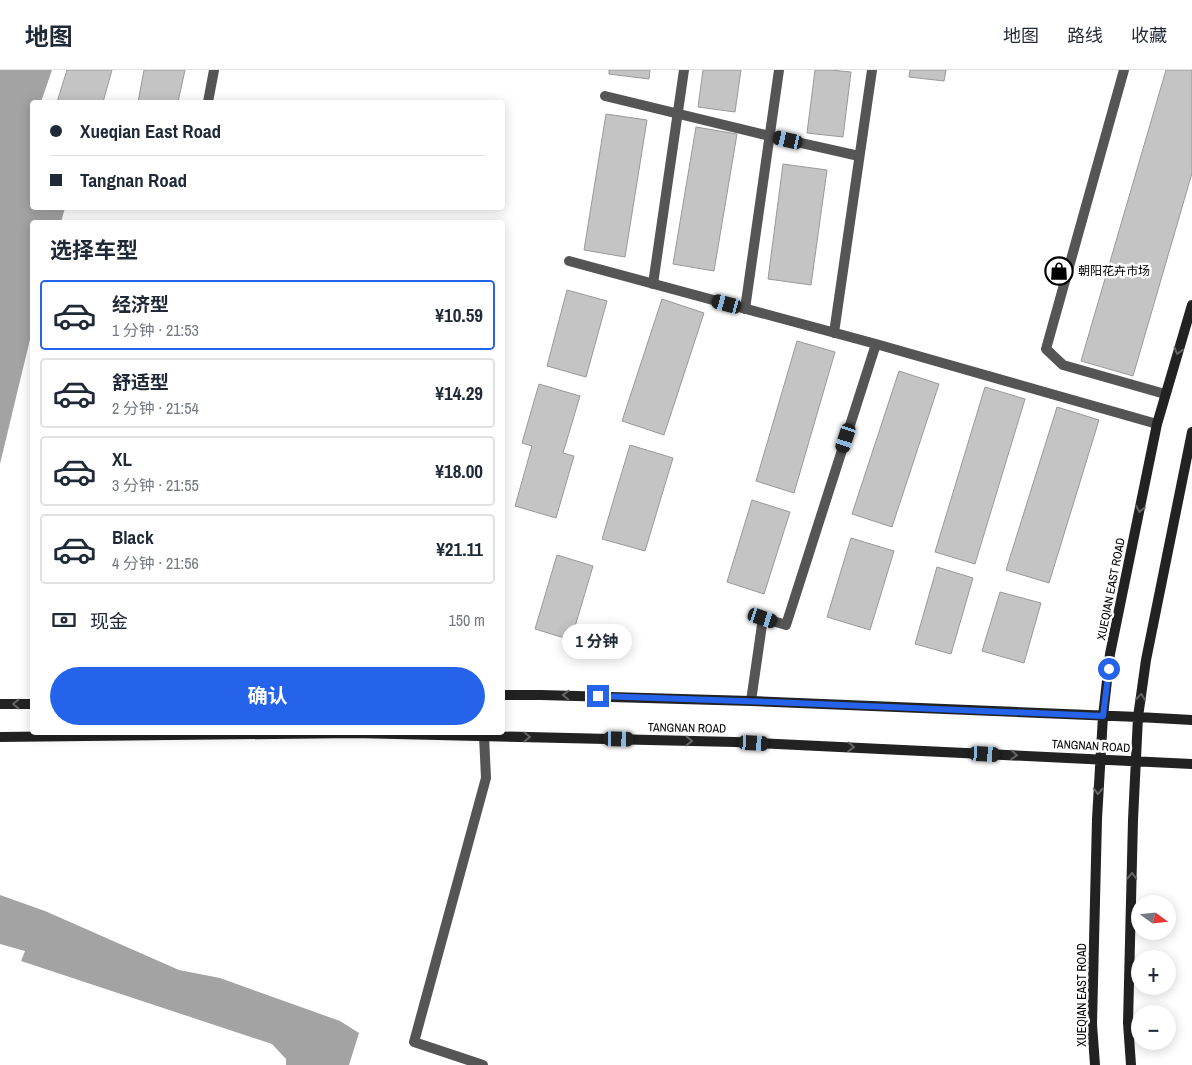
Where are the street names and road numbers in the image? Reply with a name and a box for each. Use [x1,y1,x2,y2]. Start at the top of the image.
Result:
street label: XUEQIAN EAST ROAD [1093,537,1129,641]
street label: TANGNAN ROAD [648,719,726,737]
street label: TANGNAN ROAD [1051,736,1131,756]
street label: XUEQIAN EAST ROAD [1074,943,1090,1047]

